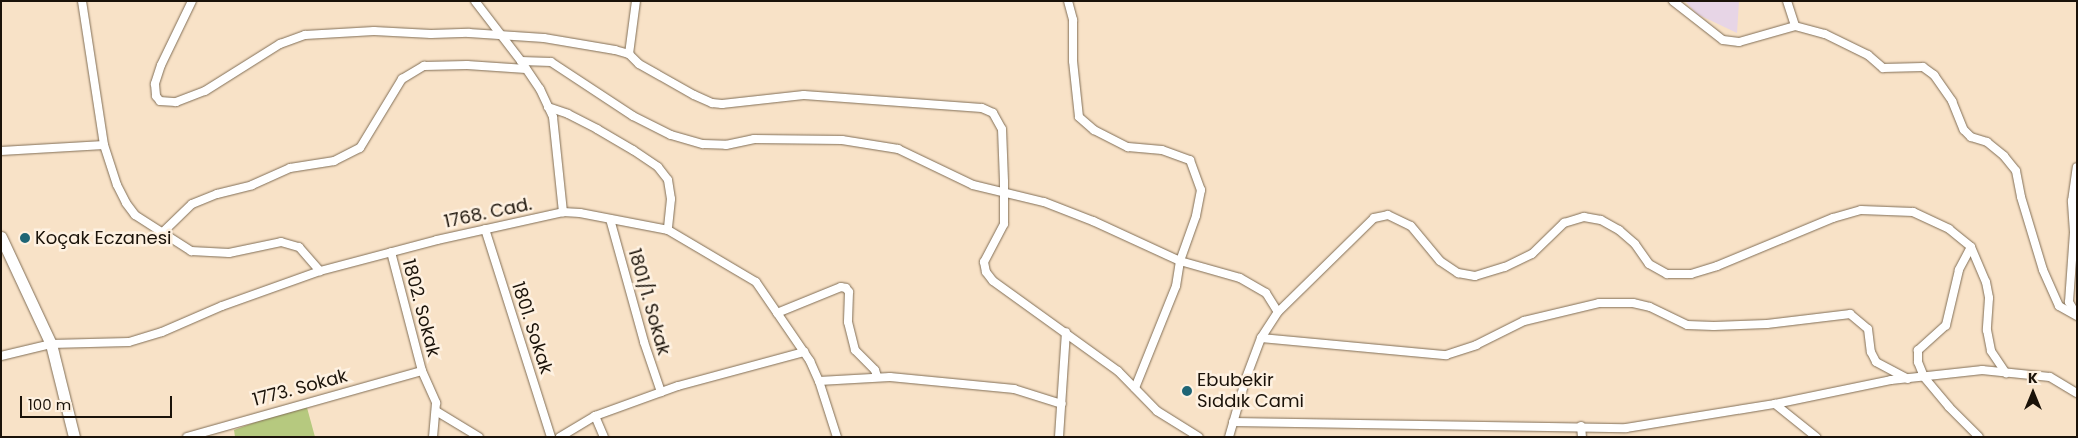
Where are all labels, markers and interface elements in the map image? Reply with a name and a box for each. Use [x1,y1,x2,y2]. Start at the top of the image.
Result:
street label: 1768. Cad. [442,193,534,233]
place label: Koçak Eczanesi [35,227,171,249]
marker: Koçak Eczanesi [19,232,31,244]
street label: 1801/1. Sokak [623,246,675,358]
street label: 1802. Sokak [398,257,444,359]
street label: 1801. Sokak [507,279,557,377]
street label: 1773. Sokak [250,365,350,411]
north arrow [2008,368,2058,418]
text: K [2028,368,2038,388]
place label: Ebubekir Sıddık Cami [1197,370,1304,412]
marker: Ebubekir Sıddık Cami [1181,385,1193,397]
scale bar [22,386,175,418]
text: 100 m [28,394,71,415]

